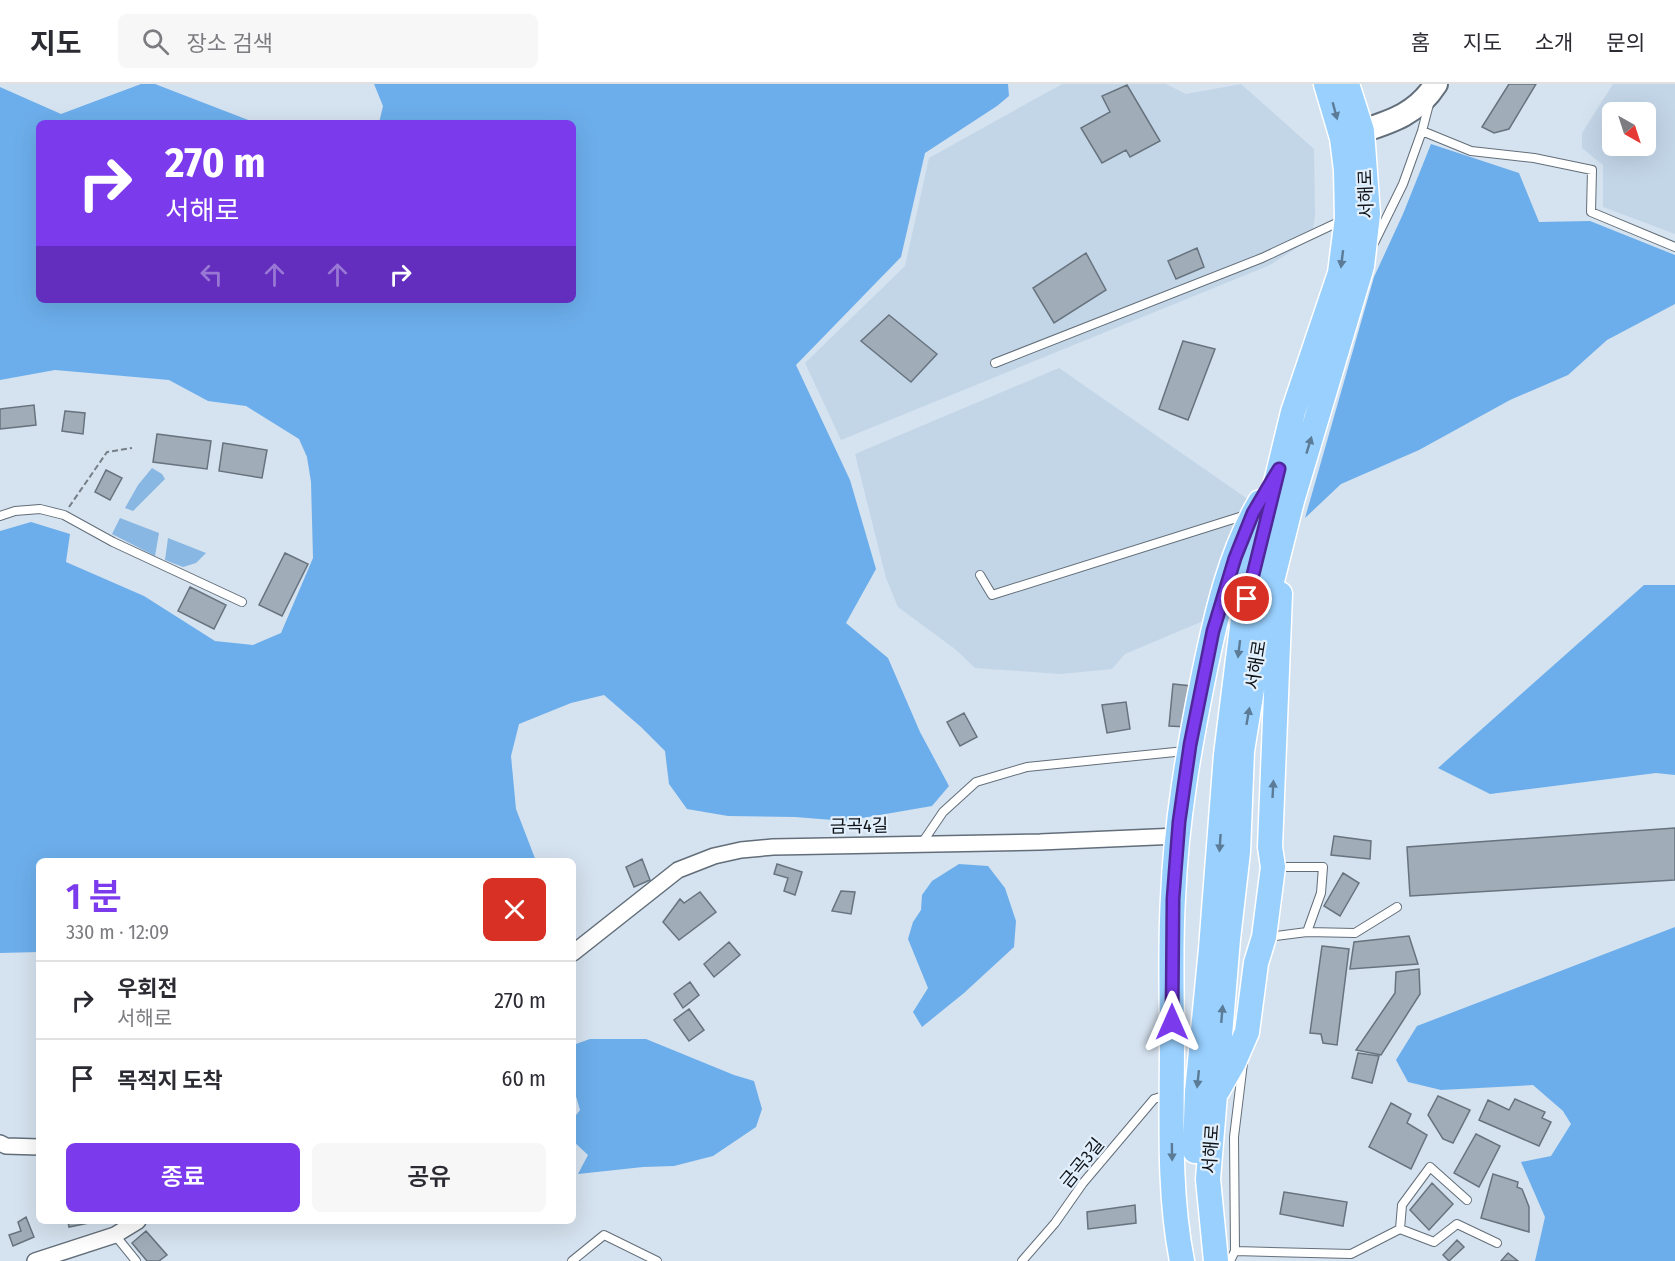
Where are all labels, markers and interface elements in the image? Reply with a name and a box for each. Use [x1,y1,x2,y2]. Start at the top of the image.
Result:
search box [118,14,538,68]
icon: search [139,25,172,58]
text: 지도 [30,27,82,60]
text: 장소 검색 [187,30,273,57]
text: 홈 [1411,30,1430,56]
text: 지도 [1463,30,1502,56]
text: 소개 [1535,30,1573,56]
text: 문의 [1606,30,1645,56]
one-way arrow [1330,102,1340,120]
north arrow [1602,102,1656,156]
map controls [1602,102,1656,156]
text: 270 m [165,138,265,188]
icon: right [66,144,144,222]
street label: 서해로 [1354,169,1378,219]
text: 서해로 [165,195,240,227]
one-way arrow [1337,249,1346,268]
icon: left [195,258,228,291]
icon: ahead [258,258,291,291]
icon: ahead [321,258,354,291]
icon: right [384,258,417,291]
one-way arrow [1305,436,1314,454]
pin [1221,573,1272,624]
icon: arrive [1230,582,1263,615]
one-way arrow [1234,639,1244,658]
street label: 서해로 [1241,639,1271,691]
one-way arrow [1244,706,1253,725]
one-way arrow [1268,779,1277,798]
street label: 금곡4길 [830,814,888,838]
one-way arrow [1215,833,1225,852]
text: 1 분 [66,875,122,919]
button: close [483,878,546,941]
text: 330 m · 12:09 [66,920,169,944]
text: 우회전 [117,975,178,1002]
icon: right [66,984,99,1017]
text: 270 m [494,987,546,1014]
position arrow [1140,990,1204,1054]
one-way arrow [1217,1005,1227,1024]
text: 서해로 [117,1006,172,1030]
icon: arrive [66,1062,99,1095]
text: 60 m [502,1065,546,1092]
text: 목적지 도착 [117,1067,223,1094]
one-way arrow [1193,1069,1203,1088]
street label: 서해로 [1198,1123,1224,1175]
street label: 금곡3길 [1055,1134,1109,1192]
one-way arrow [1167,1142,1177,1161]
button: 종료 [66,1143,300,1212]
button: 공유 [312,1143,546,1212]

